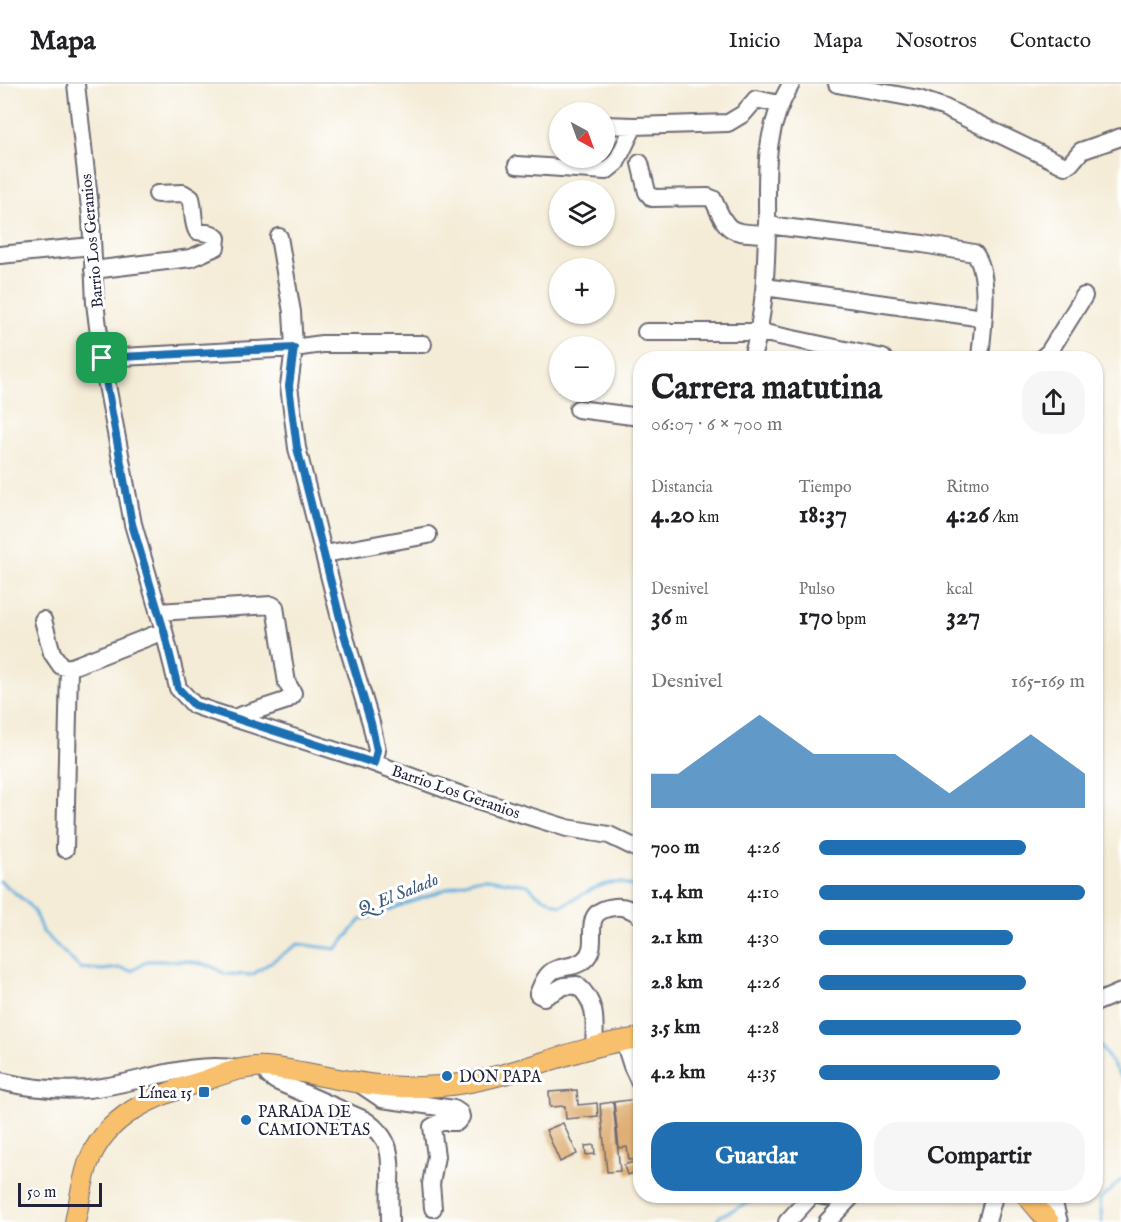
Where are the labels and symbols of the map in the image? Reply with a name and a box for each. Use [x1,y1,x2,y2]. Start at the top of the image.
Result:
north arrow [549,102,615,168]
street label: Barrio Los Geranios [77,173,109,309]
pin [76,332,127,383]
street label: Barrio Los Geranios [388,762,523,824]
water label: Q. El Salado [355,869,442,922]
place label: DON PAPA [459,1068,543,1088]
marker: DON PAPA [440,1069,454,1083]
place label: Línea 15 [138,1084,192,1104]
marker: Línea 15 [197,1085,211,1099]
place label: PARADA DE CAMIONETAS [258,1103,370,1141]
marker: PARADA DE CAMIONETAS [239,1113,253,1127]
scale bar [18,1180,102,1208]

